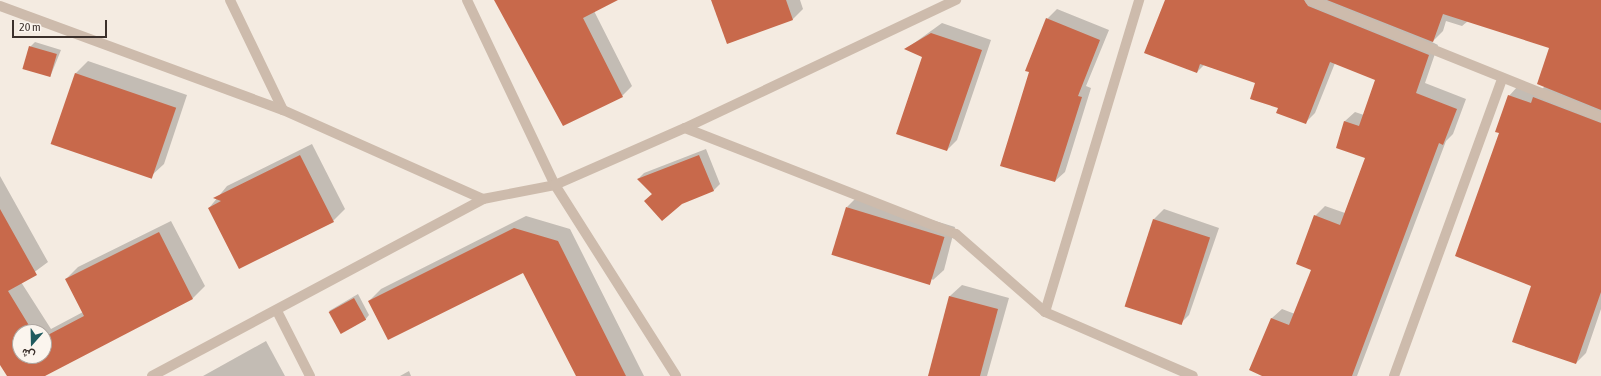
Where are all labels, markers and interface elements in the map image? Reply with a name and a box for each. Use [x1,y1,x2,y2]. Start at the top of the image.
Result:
scale bar [14,12,109,38]
text: 20 m [19,20,41,34]
north arrow [12,324,52,364]
text: ش [20,346,37,362]

